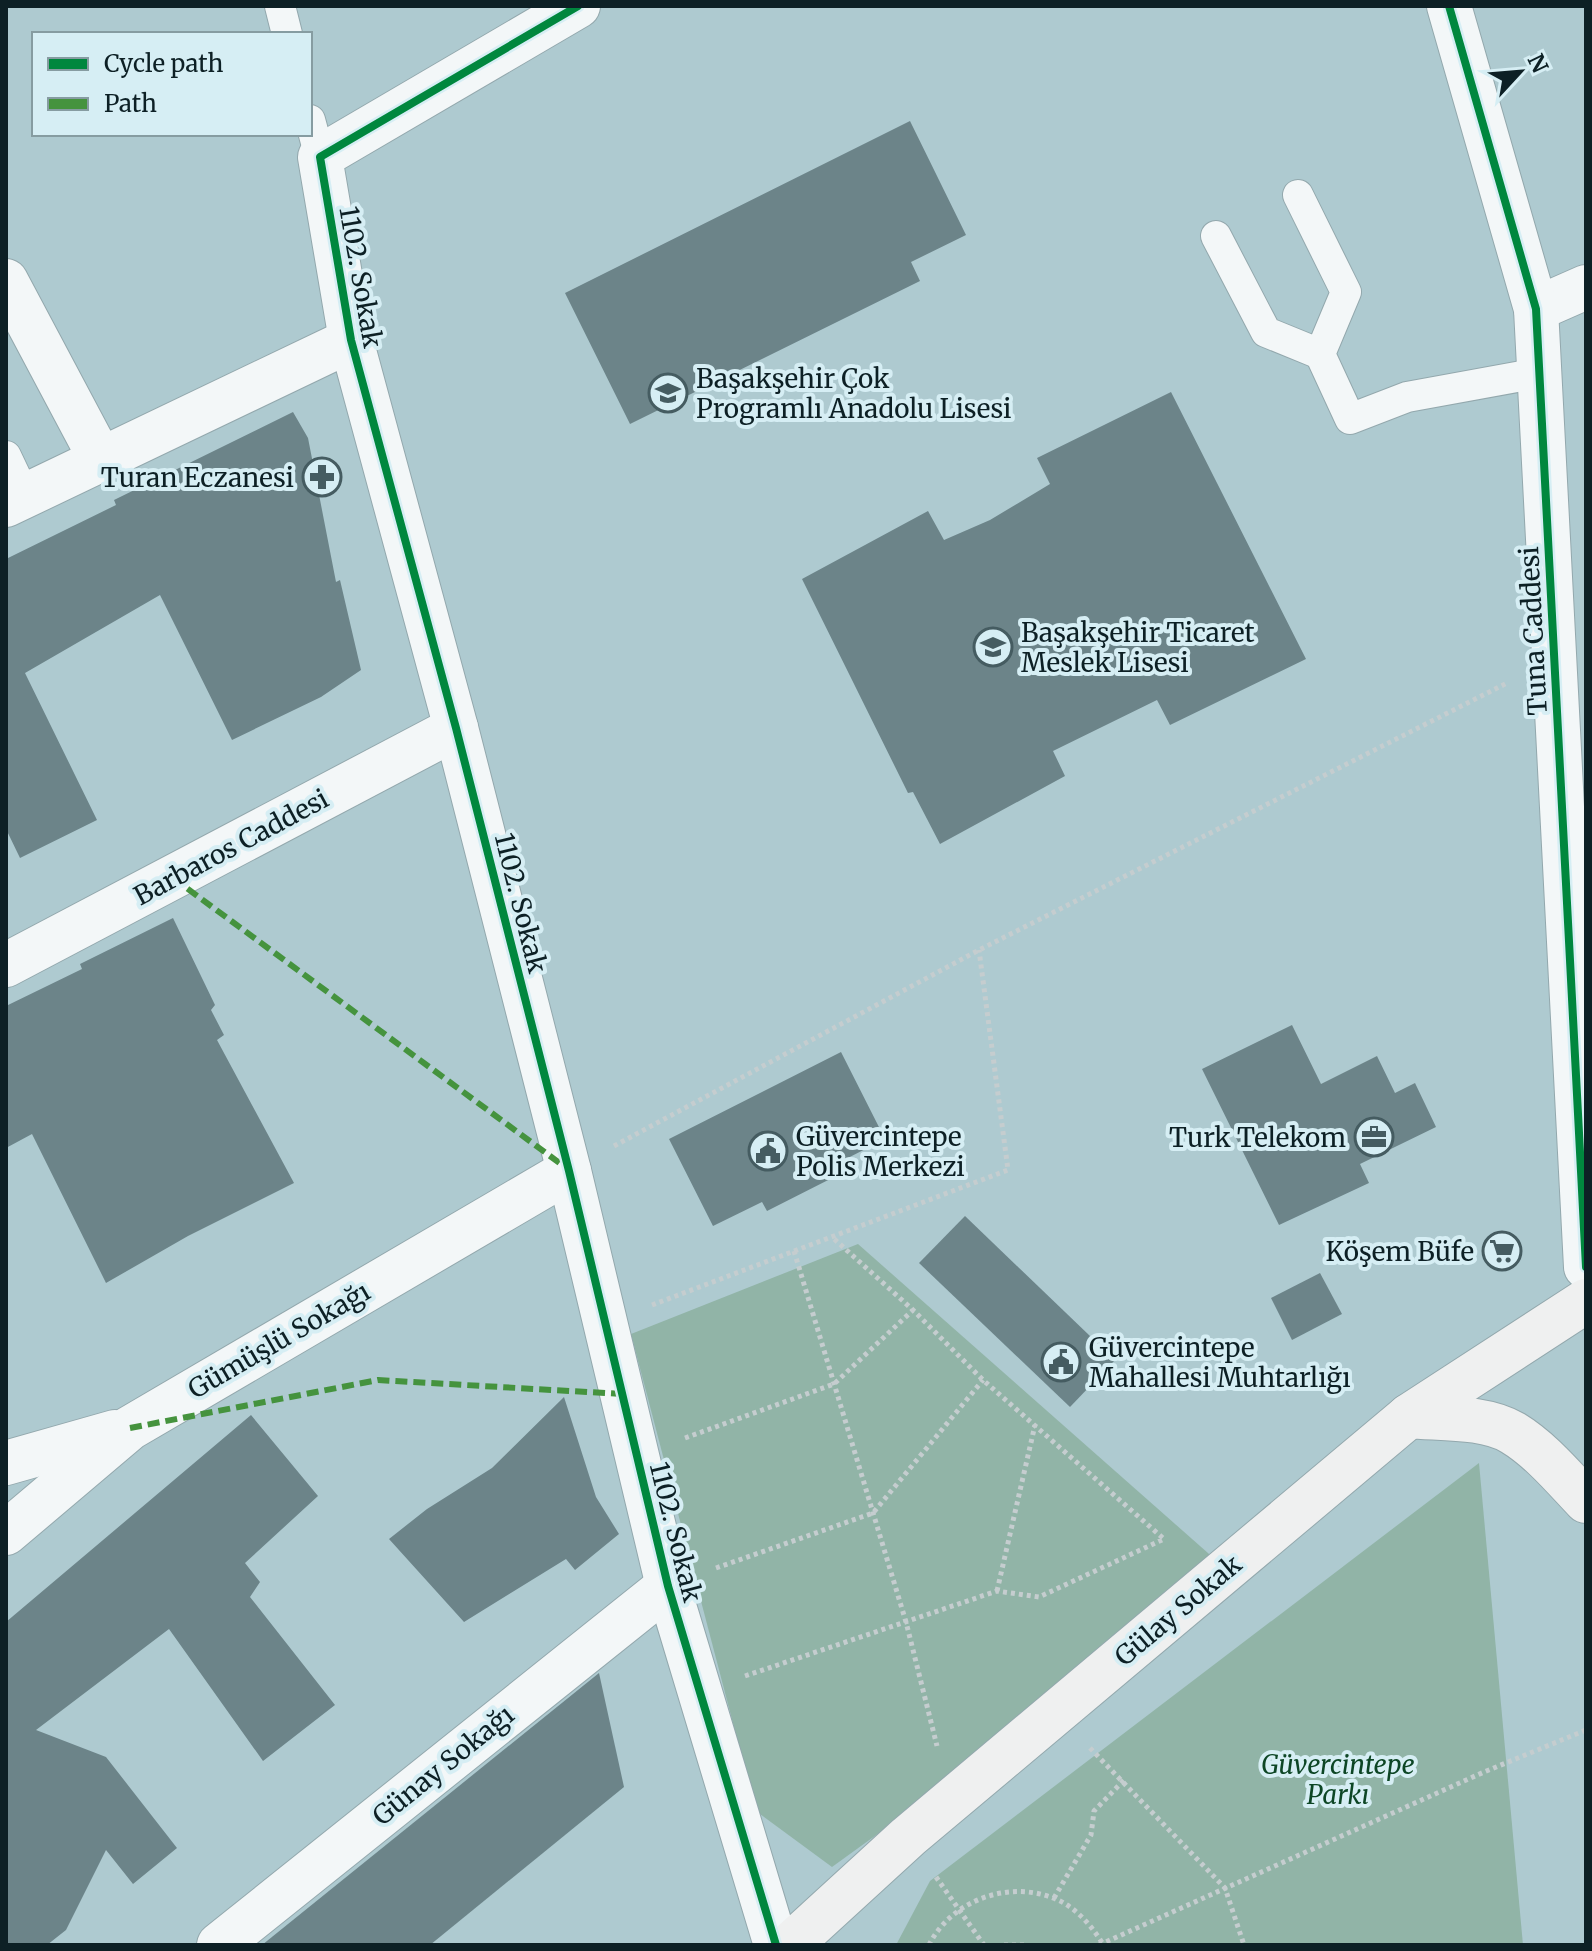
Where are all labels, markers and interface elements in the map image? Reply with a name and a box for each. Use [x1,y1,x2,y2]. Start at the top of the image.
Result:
legend [32,32,312,136]
north arrow [1480,32,1560,112]
text: Cycle path [104,48,223,79]
text: N [1522,49,1555,78]
text: Path [104,88,157,119]
street label: 1102. Sokak [332,204,390,351]
place label: Başakşehir Çok Programlı Anadolu Lisesi [696,362,1011,425]
school or university icon: Başakşehir Çok Programlı Anadolu Lisesi [647,372,689,414]
pharmacy icon: Turan Eczanesi [301,456,343,498]
place label: Turan Eczanesi [101,461,294,494]
street label: Tuna Caddesi [1512,546,1554,716]
place label: Başakşehir Ticaret Meslek Lisesi [1021,616,1255,679]
school or university icon: Başakşehir Ticaret Meslek Lisesi [972,626,1014,668]
street label: Barbaros Caddesi [128,782,334,912]
street label: 1102. Sokak [488,829,554,977]
office icon: Turk Telekom [1353,1116,1395,1158]
place label: Güvercintepe Polis Merkezi [796,1120,965,1183]
place label: Turk Telekom [1169,1121,1346,1154]
public building icon: Güvercintepe Polis Merkezi [747,1130,789,1172]
supermarket icon: Köşem Büfe [1481,1230,1523,1272]
place label: Köşem Büfe [1326,1235,1474,1268]
street label: Gümüşlü Sokağı [182,1275,376,1405]
place label: Güvercintepe Mahallesi Muhtarlığı [1089,1331,1351,1394]
public building icon: Güvercintepe Mahallesi Muhtarlığı [1040,1341,1082,1383]
street label: 1102. Sokak [643,1458,709,1606]
street label: Gülay Sokak [1108,1547,1249,1673]
street label: Günay Sokağı [366,1698,520,1832]
park label: Güvercintepe Parkı [1261,1748,1415,1811]

